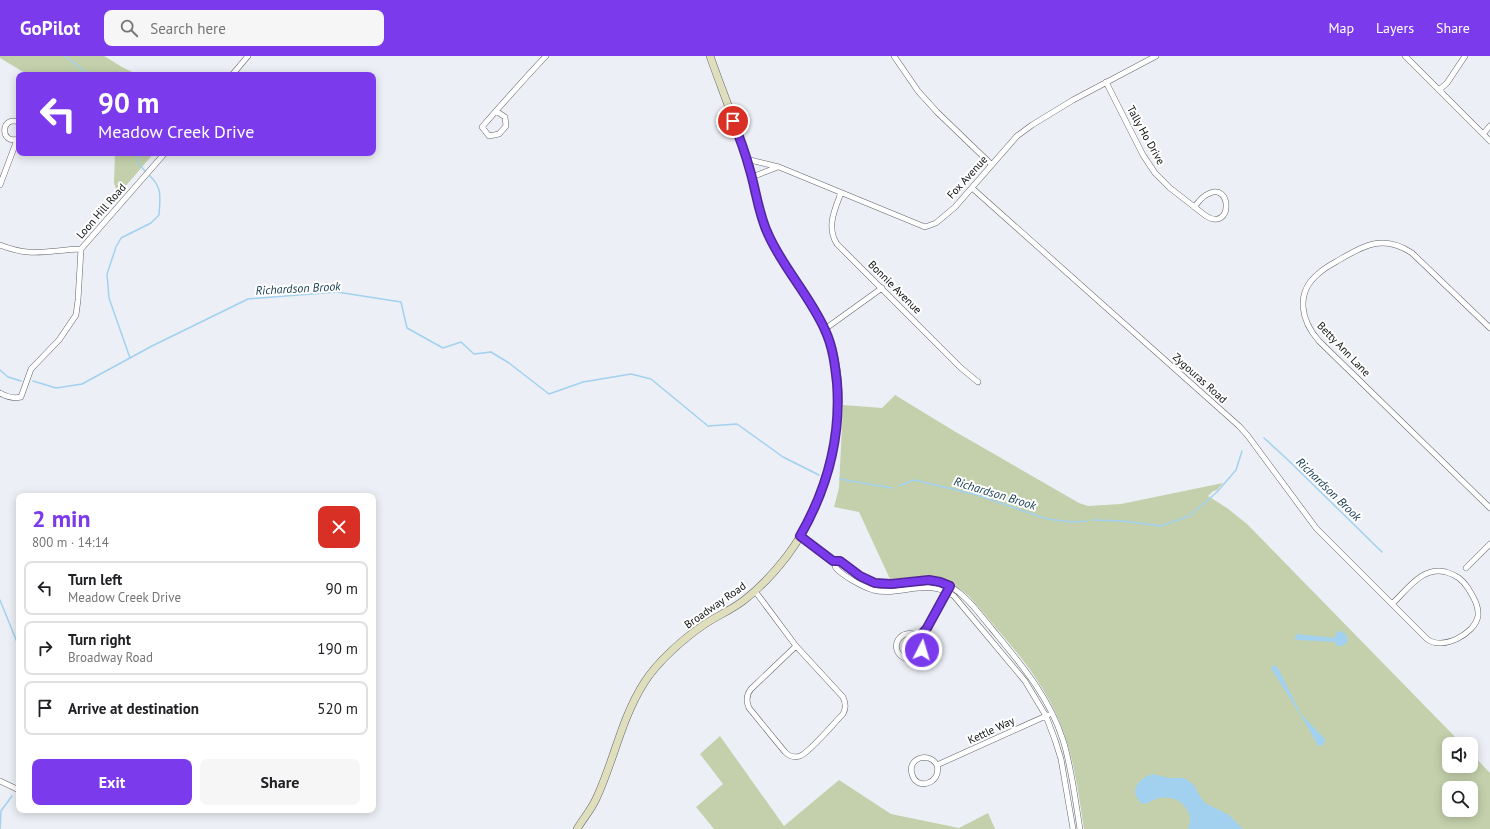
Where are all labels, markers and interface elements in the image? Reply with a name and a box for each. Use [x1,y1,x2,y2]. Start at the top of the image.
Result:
search box [104,10,384,46]
text: GoPilot [20,16,80,40]
icon: search [118,17,140,39]
text: Search here [150,19,226,38]
text: Map [1328,19,1354,37]
text: Layers [1376,19,1414,37]
text: Share [1436,19,1470,37]
text: 90 m [98,84,159,121]
icon: left [32,88,84,140]
street label: Tally Ho Drive [1124,103,1168,167]
pin [716,104,750,138]
icon: arrive [722,110,744,132]
text: Meadow Creek Drive [98,120,254,143]
street label: Fox Avenue [944,152,990,202]
street label: Loon Hill Road [73,180,129,242]
street label: Bonnie Avenue [865,257,925,317]
water label: Richardson Brook [255,278,342,298]
street label: Betty Ann Lane [1314,319,1374,380]
street label: Zygouras Road [1170,350,1230,406]
water label: Richardson Brook [1293,454,1365,524]
water label: Richardson Brook [952,473,1038,513]
text: 2 min [32,503,91,534]
button: close [318,506,360,548]
text: 800 m · 14:14 [32,534,109,551]
text: Turn left [68,570,122,589]
icon: left [34,577,56,599]
text: 90 m [325,579,358,598]
street label: Broadway Road [682,579,749,631]
text: Meadow Creek Drive [68,589,181,606]
position arrow [901,629,943,671]
text: Turn right [68,630,131,649]
icon: right [34,637,56,659]
text: 190 m [317,639,358,658]
text: Broadway Road [68,649,153,666]
icon: arrive [34,697,56,719]
text: Arrive at destination [68,699,199,718]
text: 520 m [317,699,358,718]
street label: Kettle Way [965,713,1017,747]
map controls [1442,737,1478,817]
button: sound [1442,737,1478,773]
button: Exit [32,759,192,805]
button: Share [200,759,360,805]
button: search [1442,781,1478,817]

